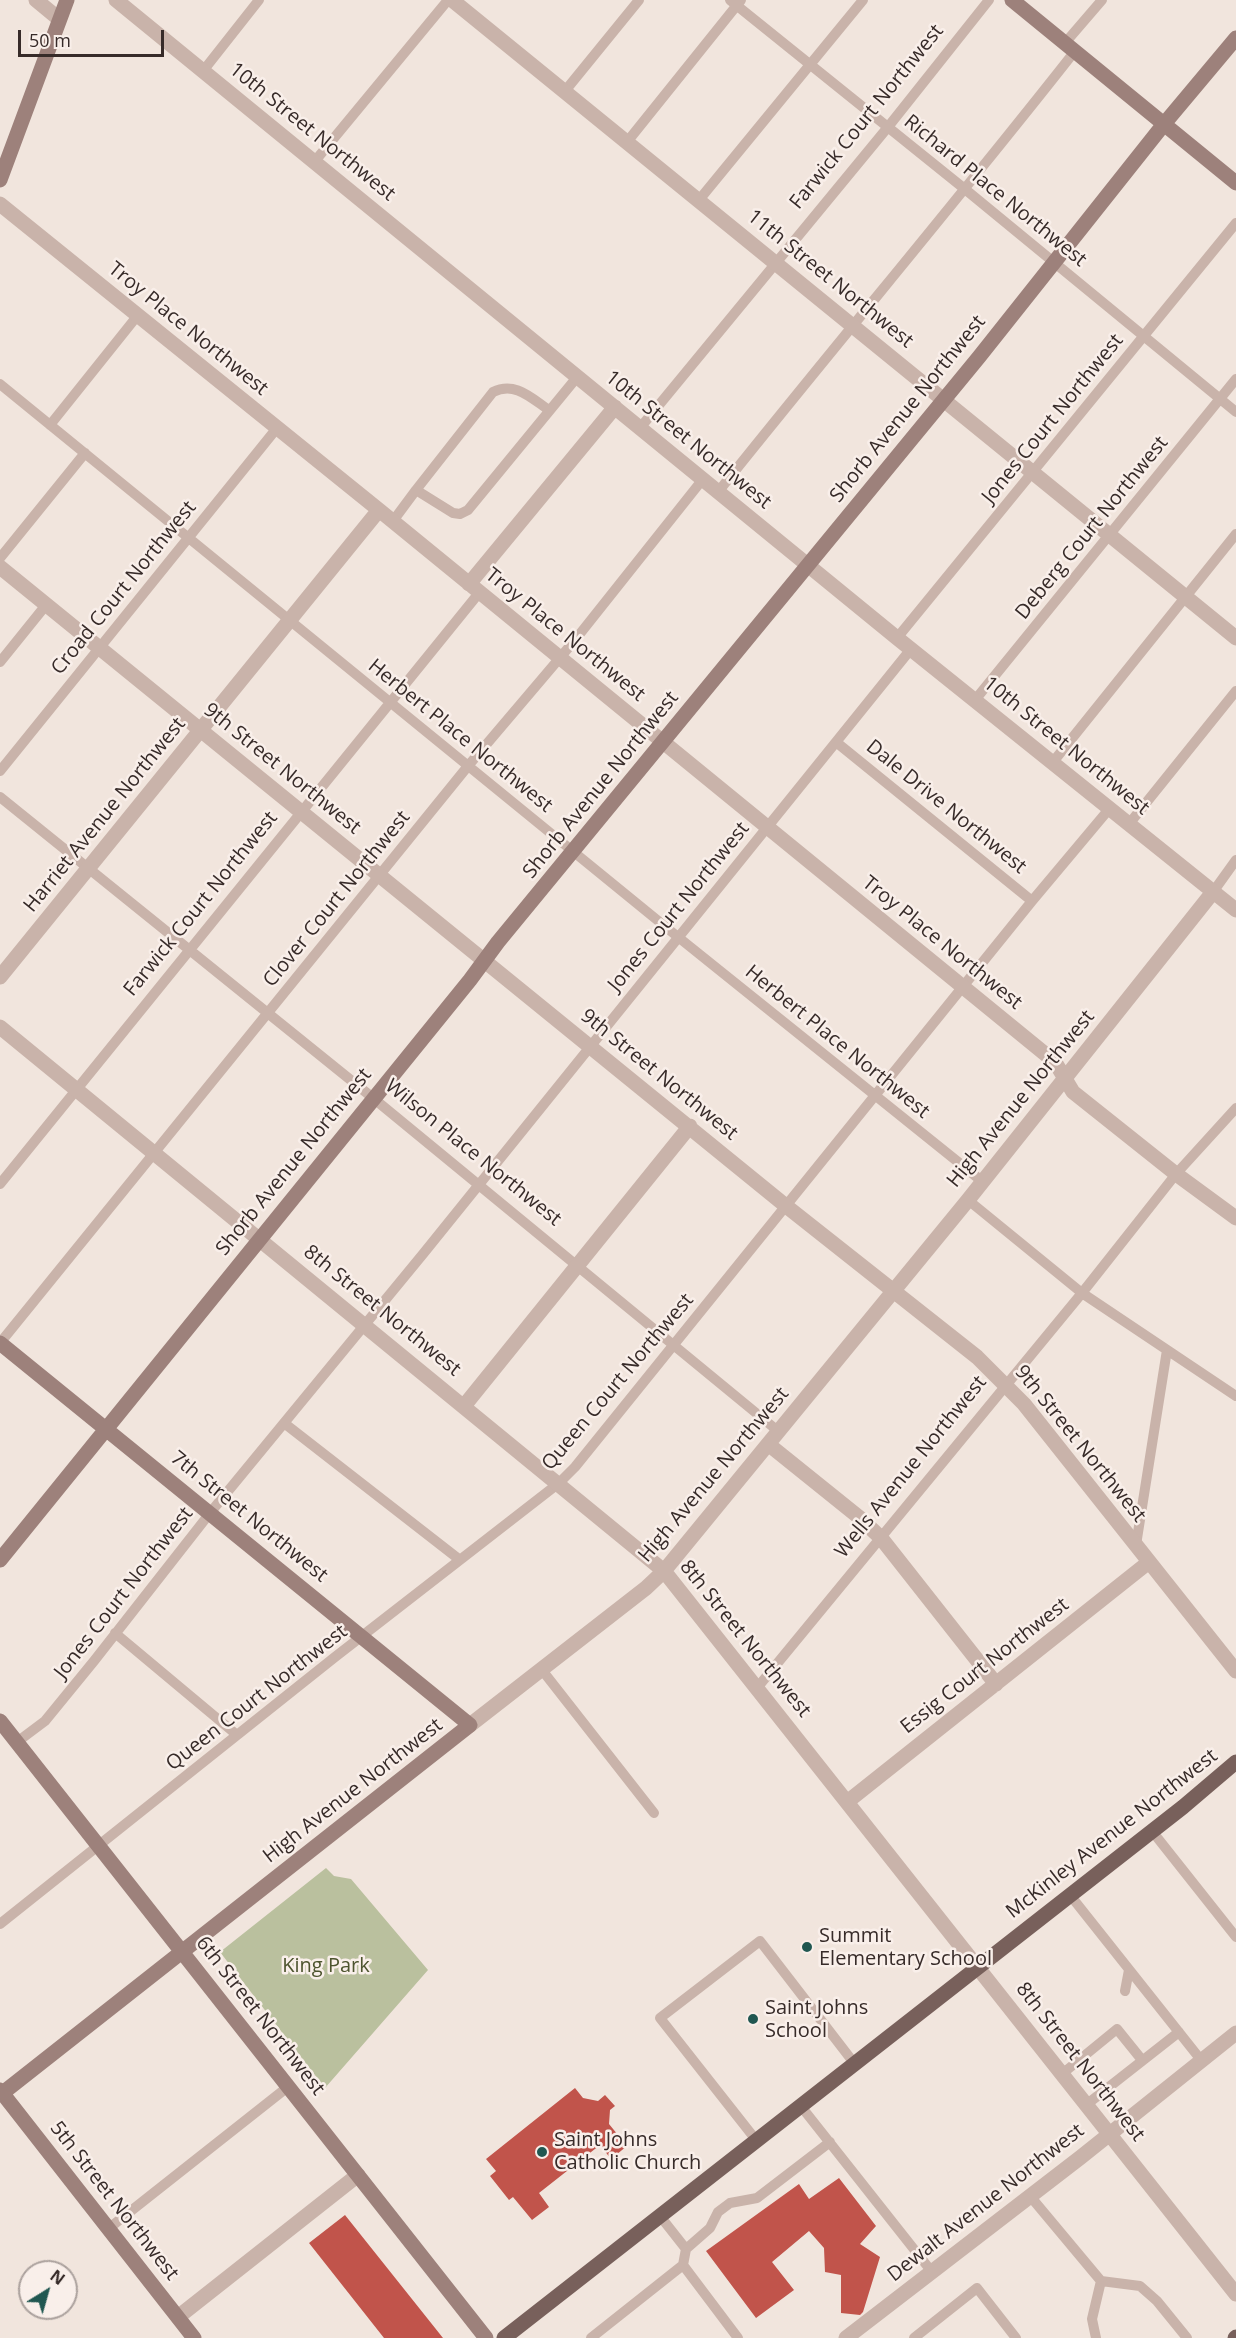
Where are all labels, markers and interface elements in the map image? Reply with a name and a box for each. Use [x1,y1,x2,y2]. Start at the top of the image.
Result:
scale bar [21,18,166,56]
street label: Farwick Court Northwest [785,20,949,214]
text: 50 m [29,28,71,52]
street label: 10th Street Northwest [224,58,400,206]
street label: Richard Place Northwest [899,110,1091,272]
street label: 11th Street Northwest [742,205,918,353]
street label: Troy Place Northwest [103,257,273,401]
street label: Shorb Avenue Northwest [825,311,991,507]
street label: Jones Court Northwest [977,329,1129,509]
street label: 10th Street Northwest [600,366,776,514]
street label: Deberg Court Northwest [1011,432,1173,624]
street label: Croad Court Northwest [46,496,202,680]
street label: Troy Place Northwest [480,563,650,707]
street label: Herbert Place Northwest [363,654,557,818]
street label: 10th Street Northwest [978,672,1154,820]
street label: Shorb Avenue Northwest [518,687,684,883]
street label: 9th Street Northwest [199,698,365,840]
street label: Harriet Avenue Northwest [19,713,191,917]
street label: Dale Drive Northwest [861,735,1031,879]
street label: Clover Court Northwest [259,806,415,992]
street label: Farwick Court Northwest [119,807,283,1001]
street label: Jones Court Northwest [603,817,755,997]
street label: Troy Place Northwest [857,871,1027,1015]
street label: Herbert Place Northwest [740,960,934,1124]
street label: 9th Street Northwest [576,1004,742,1146]
street label: High Avenue Northwest [942,1006,1100,1192]
street label: Shorb Avenue Northwest [211,1064,377,1260]
street label: Wilson Place Northwest [380,1075,566,1231]
street label: 8th Street Northwest [299,1240,465,1382]
street label: Queen Court Northwest [537,1289,699,1475]
street label: 9th Street Northwest [1009,1361,1151,1527]
street label: Wells Avenue Northwest [830,1371,992,1563]
street label: High Avenue Northwest [634,1383,794,1567]
street label: 7th Street Northwest [166,1446,332,1588]
street label: Jones Court Northwest [50,1502,198,1684]
street label: 8th Street Northwest [674,1556,816,1722]
street label: Essig Court Northwest [896,1593,1074,1739]
street label: Queen Court Northwest [162,1620,352,1776]
street label: High Avenue Northwest [259,1714,447,1868]
street label: McKinley Avenue Northwest [1002,1744,1222,1924]
place label: Summit Elementary School [819,1924,992,1971]
street label: 6th Street Northwest [190,1932,330,2100]
marker: Summit Elementary School [800,1940,814,1954]
park label: King Park [282,1954,370,1978]
street label: 8th Street Northwest [1010,1978,1150,2146]
place label: Saint Johns School [765,1996,868,2043]
marker: Saint Johns School [746,2012,760,2026]
street label: 5th Street Northwest [44,2117,184,2285]
street label: Dewalt Avenue Northwest [883,2119,1089,2287]
place label: Saint Johns Catholic Church [554,2128,701,2175]
marker: Saint Johns Catholic Church [535,2145,549,2159]
north arrow [18,2260,78,2320]

